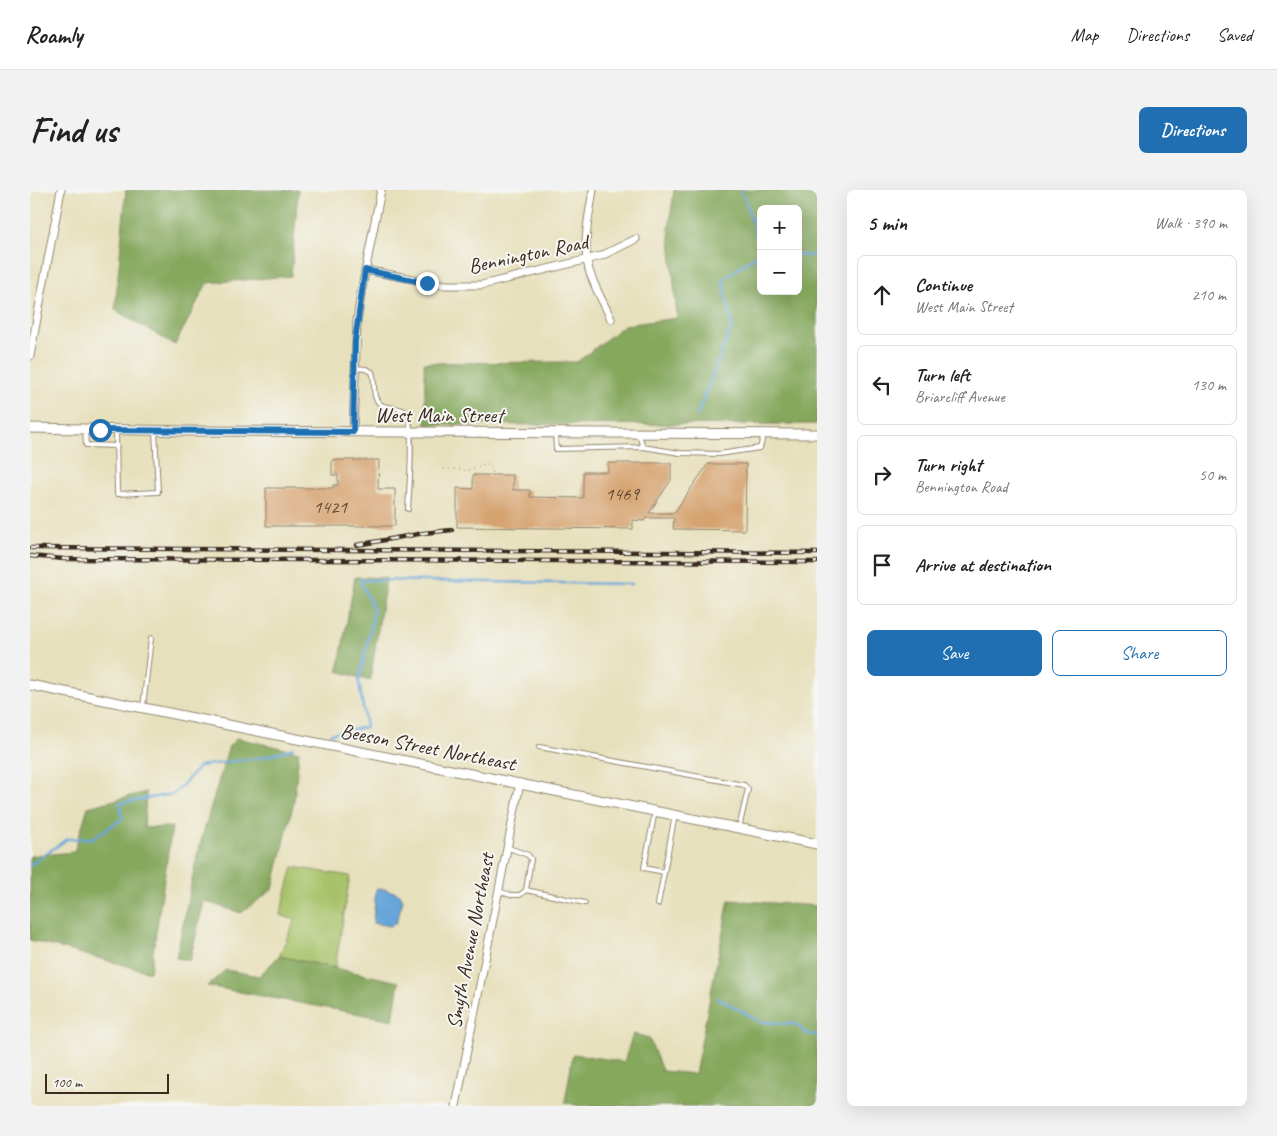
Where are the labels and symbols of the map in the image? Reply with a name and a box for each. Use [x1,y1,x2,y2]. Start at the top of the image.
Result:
street label: Bennington Road [466,228,594,279]
route end [416,272,439,295]
street label: West Main Street [375,402,506,428]
route start [89,419,112,442]
house number: 1469 [605,482,641,506]
house number: 1421 [313,495,349,519]
street label: Beeson Street Northeast [338,717,520,777]
street label: Smyth Avenue Northeast [440,849,500,1031]
scale bar [45,1071,169,1094]

